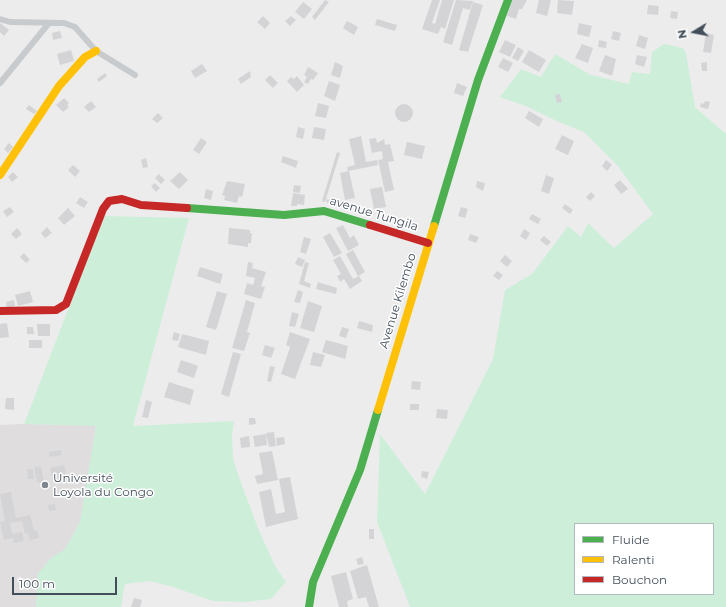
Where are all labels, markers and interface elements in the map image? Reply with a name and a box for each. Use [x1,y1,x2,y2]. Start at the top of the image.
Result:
north arrow [674,12,714,52]
text: N [675,28,690,40]
street label: avenue Tungila [328,194,420,234]
street label: Avenue Kilembo [377,252,419,350]
place label: Université Loyola du Congo [53,471,154,499]
marker: Université Loyola du Congo [40,480,50,490]
legend [574,523,714,595]
text: Fluide [612,532,650,547]
text: Ralenti [612,552,654,567]
scale bar [14,569,119,595]
text: Bouchon [612,572,667,587]
text: 100 m [19,576,55,591]

